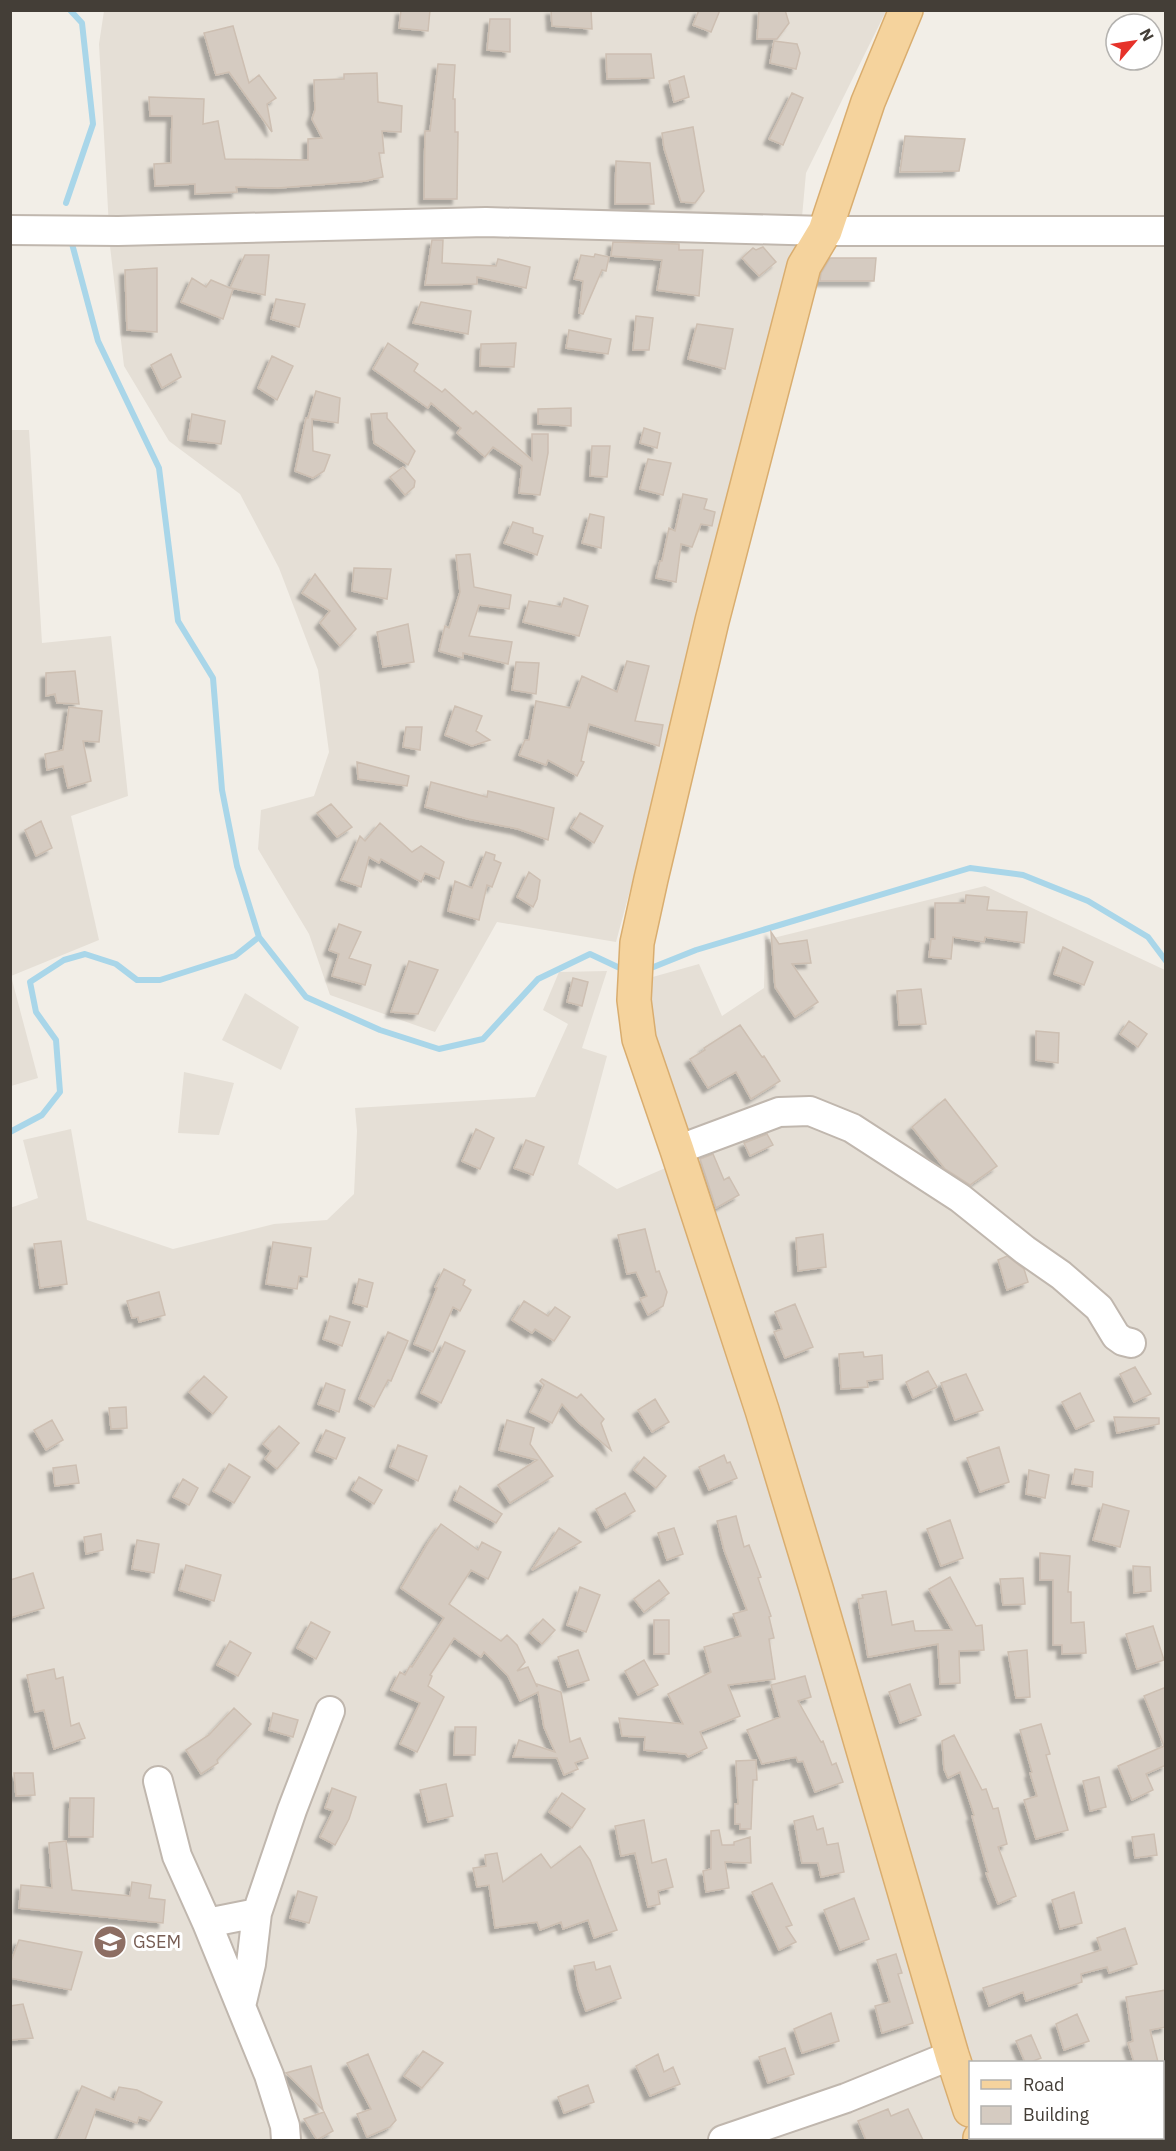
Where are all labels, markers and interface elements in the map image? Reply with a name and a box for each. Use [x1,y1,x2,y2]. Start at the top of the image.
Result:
north arrow [1104,12,1164,72]
text: N [1136,25,1159,45]
school or university icon: GSEM [92,1924,128,1960]
place label: GSEM [133,1930,181,1953]
legend [969,2061,1164,2139]
text: Road [1023,2073,1064,2096]
text: Building [1023,2103,1090,2126]

